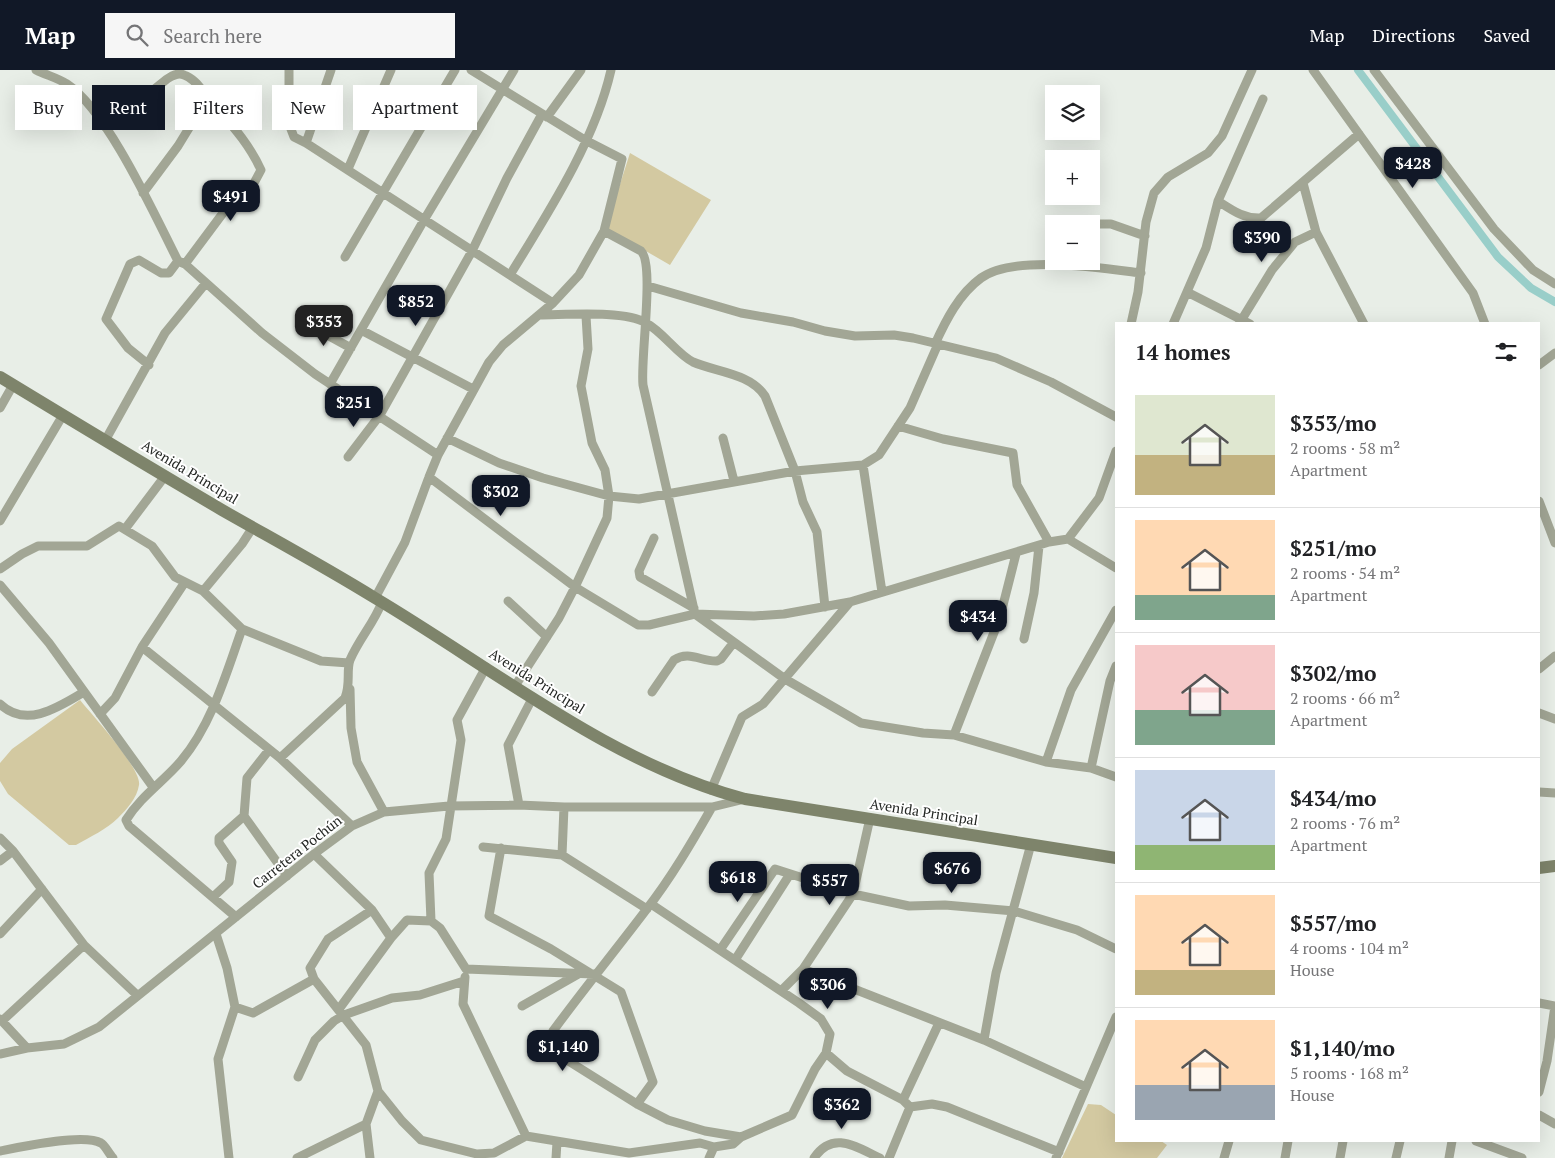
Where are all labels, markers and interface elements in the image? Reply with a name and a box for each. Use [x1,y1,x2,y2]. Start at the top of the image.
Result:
search box [105,13,455,58]
text: Map [25,19,75,51]
icon: search [123,21,151,49]
text: Search here [163,23,262,48]
text: Map [1309,23,1344,47]
text: Directions [1372,23,1455,47]
text: Saved [1483,23,1530,47]
chip: Buy [15,85,82,130]
chip: Rent [92,85,165,130]
chip: Filters [175,85,262,130]
chip: New [272,85,343,130]
chip: Apartment [353,85,477,130]
map controls [1045,85,1100,270]
button: layers [1045,85,1100,140]
pin: $428 [1383,146,1443,189]
button: + [1045,150,1100,205]
text: $428 [1395,152,1431,174]
pin: $491 [201,180,261,222]
text: $491 [213,185,249,207]
button: − [1045,215,1100,270]
pin: $390 [1232,220,1292,263]
text: $390 [1244,226,1280,248]
pin: $852 [386,284,446,327]
text: $852 [398,290,434,312]
pin: $353 [294,304,354,347]
text: $353 [306,310,342,332]
text: 14 homes [1135,338,1231,366]
icon: filters [1492,338,1520,366]
pin: $251 [324,386,384,428]
text: $251 [336,391,372,413]
text: $353/mo [1290,409,1377,437]
icon: home [1175,415,1235,475]
street label: Avenida Principal [138,435,242,508]
text: 2 rooms · 58 m² [1290,437,1400,459]
text: Apartment [1290,459,1367,481]
pin: $302 [471,474,531,517]
text: $302 [483,480,519,502]
text: $251/mo [1290,534,1377,562]
icon: home [1175,540,1235,600]
text: 2 rooms · 54 m² [1290,562,1400,584]
text: Apartment [1290,584,1367,606]
pin: $434 [948,600,1008,642]
text: $434 [960,605,996,627]
street label: Avenida Principal [486,644,589,718]
text: $302/mo [1290,659,1377,687]
icon: home [1175,665,1235,725]
text: 2 rooms · 66 m² [1290,687,1400,709]
text: Apartment [1290,709,1367,731]
text: $434/mo [1290,784,1377,812]
icon: home [1175,790,1235,850]
street label: Avenida Principal [869,794,980,829]
street label: Carretera Pochún [248,810,346,893]
text: 2 rooms · 76 m² [1290,812,1400,834]
text: Apartment [1290,834,1367,856]
pin: $676 [922,852,982,894]
text: $676 [934,857,970,879]
pin: $618 [708,860,768,903]
pin: $557 [800,864,860,906]
text: $618 [720,866,756,888]
text: $557 [812,869,848,891]
text: $557/mo [1290,909,1377,937]
icon: home [1175,915,1235,975]
text: 4 rooms · 104 m² [1290,937,1409,959]
text: House [1290,959,1335,981]
pin: $306 [798,968,858,1010]
text: $306 [810,973,846,995]
pin: $1,140 [522,1030,604,1072]
text: $1,140/mo [1290,1034,1395,1062]
text: $1,140 [538,1035,588,1057]
icon: home [1175,1040,1235,1100]
text: 5 rooms · 168 m² [1290,1062,1409,1084]
text: House [1290,1084,1335,1106]
pin: $362 [812,1088,872,1130]
text: $362 [824,1093,860,1115]

